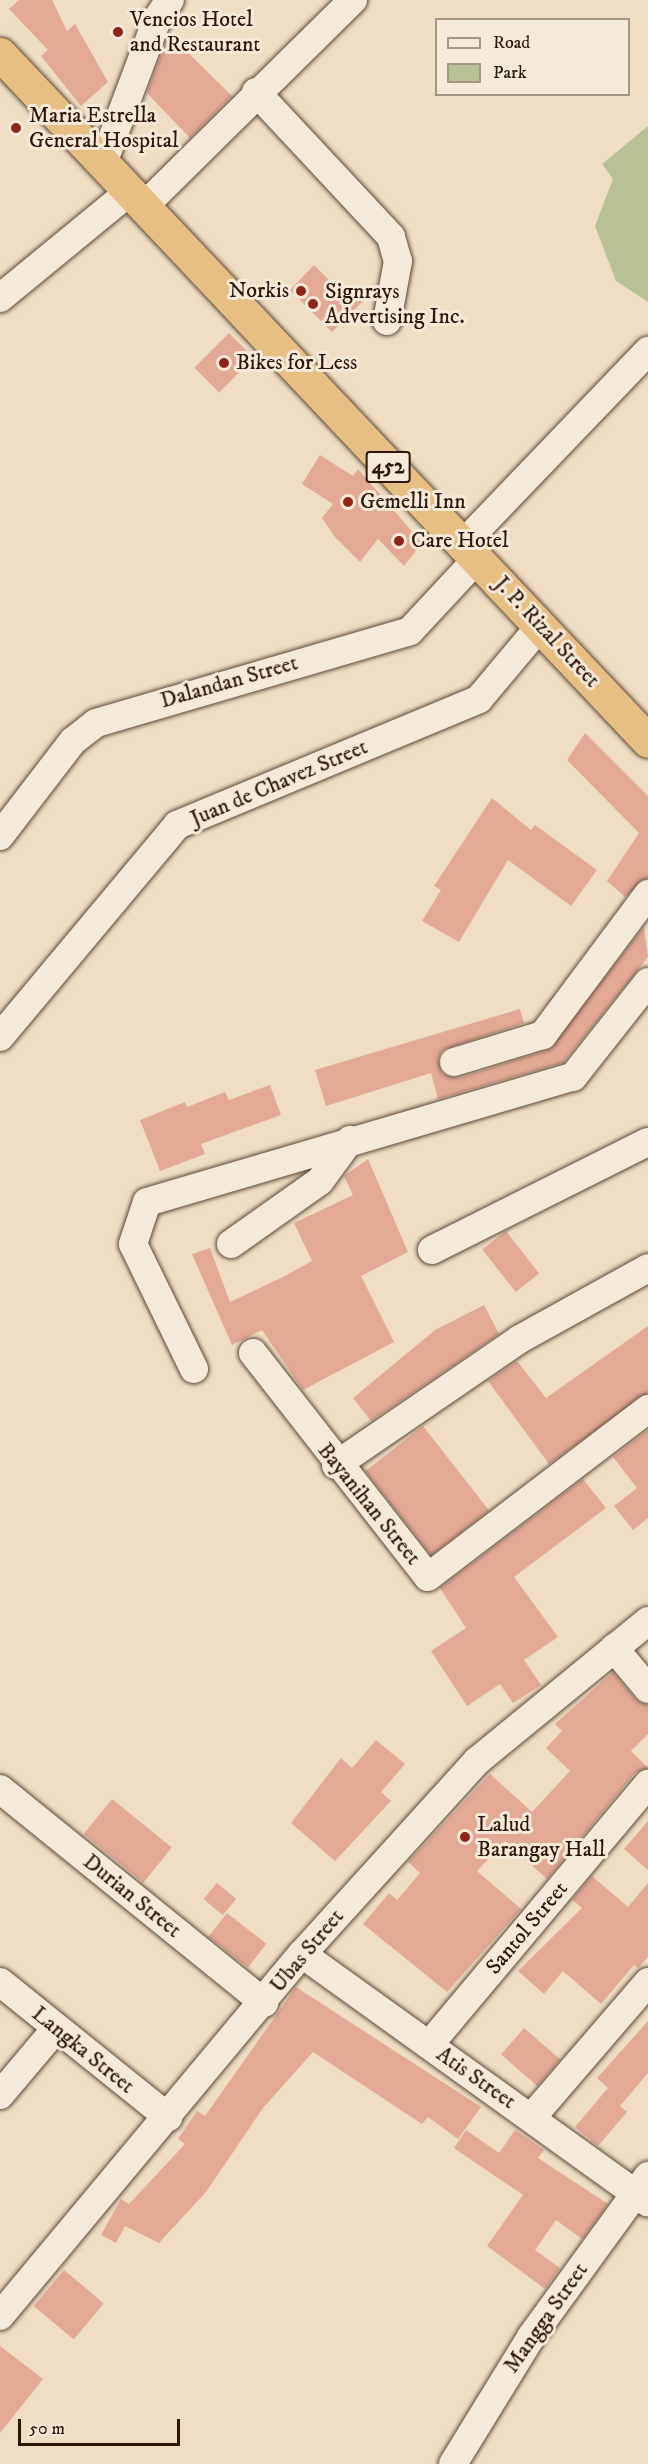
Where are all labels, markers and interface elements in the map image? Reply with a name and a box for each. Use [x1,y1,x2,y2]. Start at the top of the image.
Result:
place label: Vencios Hotel and Restaurant [130,6,260,57]
legend [435,18,630,96]
marker: Vencios Hotel and Restaurant [111,25,125,39]
text: Road [493,32,530,54]
text: Park [493,62,527,84]
place label: Maria Estrella General Hospital [29,102,179,154]
marker: Maria Estrella General Hospital [7,119,25,137]
place label: Norkis [229,278,289,304]
place label: Signrays Advertising Inc. [325,278,465,330]
marker: Norkis [294,284,308,298]
marker: Signrays Advertising Inc. [306,297,320,311]
place label: Bikes for Less [236,350,357,376]
marker: Bikes for Less [217,356,231,370]
road number: 452 [366,449,410,485]
place label: Gemelli Inn [360,489,466,515]
marker: Gemelli Inn [341,495,355,509]
place label: Care Hotel [411,528,509,554]
marker: Care Hotel [392,534,406,548]
street label: J. P. Rizal Street [489,571,605,693]
street label: Dalandan Street [157,650,301,714]
street label: Juan de Chavez Street [186,734,372,832]
street label: Bayanihan Street [312,1438,426,1570]
place label: Lalud Barangay Hall [477,1811,605,1862]
marker: Lalud Barangay Hall [458,1830,472,1844]
street label: Durian Street [78,1848,186,1944]
street label: Santol Street [480,1876,574,1980]
street label: Ubas Street [265,1904,349,1998]
street label: Langka Street [26,2001,140,2099]
street label: Atis Street [431,2041,521,2115]
street label: Mangga Street [498,2258,594,2378]
scale bar [21,2407,183,2445]
text: 50 m [29,2418,65,2440]

